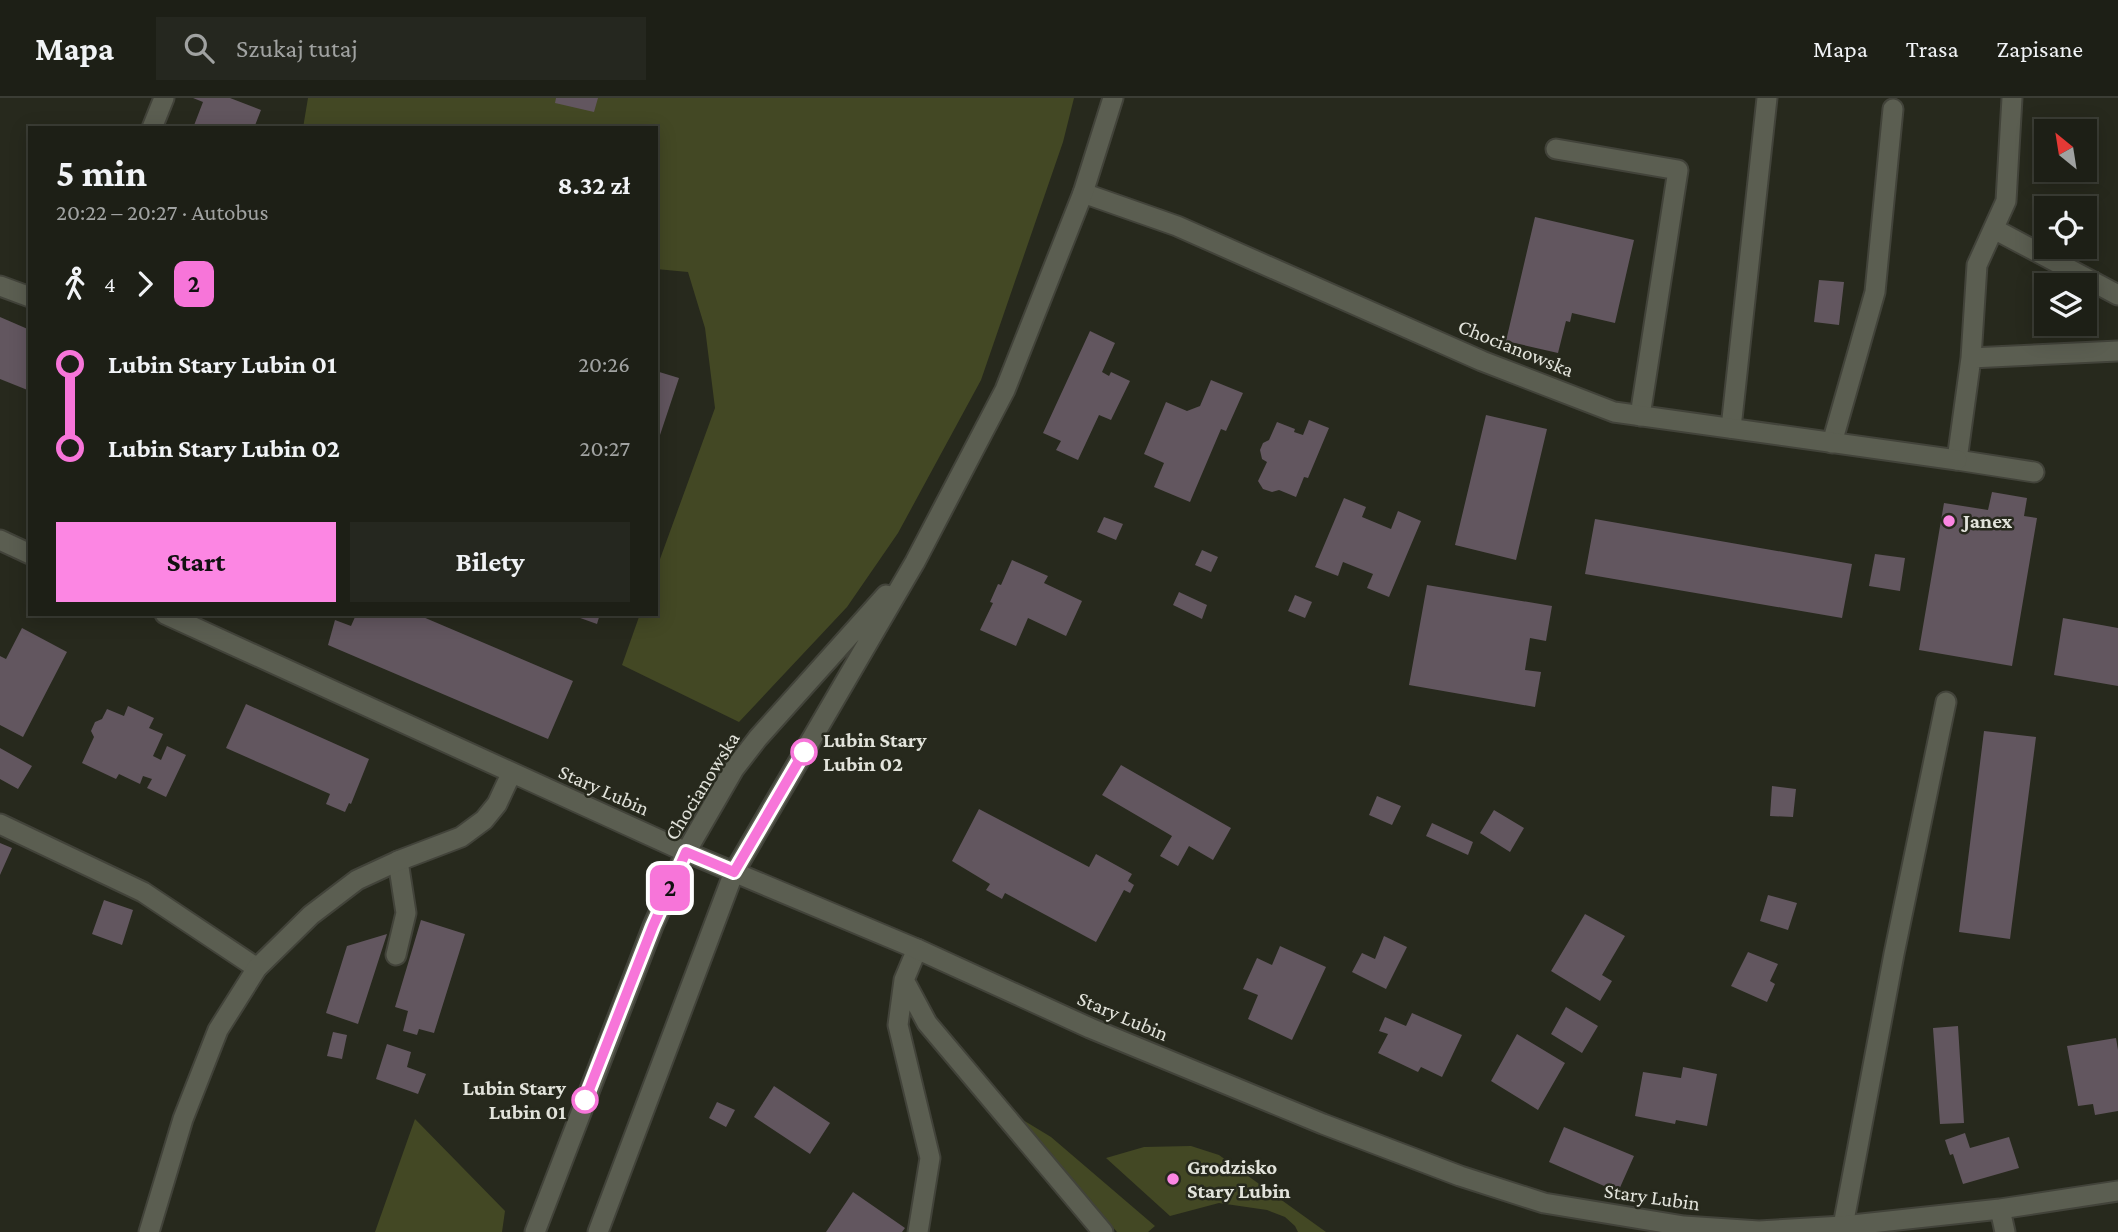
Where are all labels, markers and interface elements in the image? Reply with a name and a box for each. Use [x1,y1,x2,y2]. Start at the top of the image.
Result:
search box [156,17,646,80]
icon: search [180,29,218,67]
text: Mapa [35,30,114,67]
text: Szukaj tutaj [236,34,358,63]
text: Mapa [1813,35,1868,62]
text: Trasa [1906,35,1959,62]
text: Zapisane [1997,35,2083,62]
north arrow [2034,119,2096,182]
map controls [2034,119,2097,336]
text: 5 min [56,152,147,194]
text: 8.32 zł [558,171,630,200]
button: locate [2034,196,2097,259]
text: 20:22 – 20:27 · Autobus [56,199,268,225]
icon: walk [56,265,94,303]
icon: forward [126,265,164,303]
text: 2 [188,270,200,297]
text: 4 [104,271,116,297]
button: layers [2034,273,2097,336]
street label: Chocianowska [1455,314,1578,382]
text: Lubin Stary Lubin 01 [108,350,337,379]
text: 20:26 [578,351,630,377]
text: Lubin Stary Lubin 02 [108,434,340,463]
text: 20:27 [580,435,630,461]
place label: Janex [1961,509,2013,533]
marker: Janex [1941,513,1957,529]
button: Start [56,522,336,602]
button: Bilety [350,522,630,602]
street label: Chocianowska [659,727,745,844]
place label: Lubin Stary Lubin 02 [823,728,927,776]
marker: Lubin Stary Lubin 02 [791,739,817,765]
street label: Stary Lubin [555,759,653,821]
line badge: 2 [647,865,693,911]
text: 2 [664,874,676,901]
street label: Stary Lubin [1074,986,1172,1046]
place label: Lubin Stary Lubin 01 [462,1076,567,1124]
marker: Lubin Stary Lubin 01 [572,1087,598,1113]
place label: Grodzisko Stary Lubin [1187,1155,1291,1203]
marker: Grodzisko Stary Lubin [1165,1171,1181,1187]
street label: Stary Lubin [1603,1178,1701,1216]

